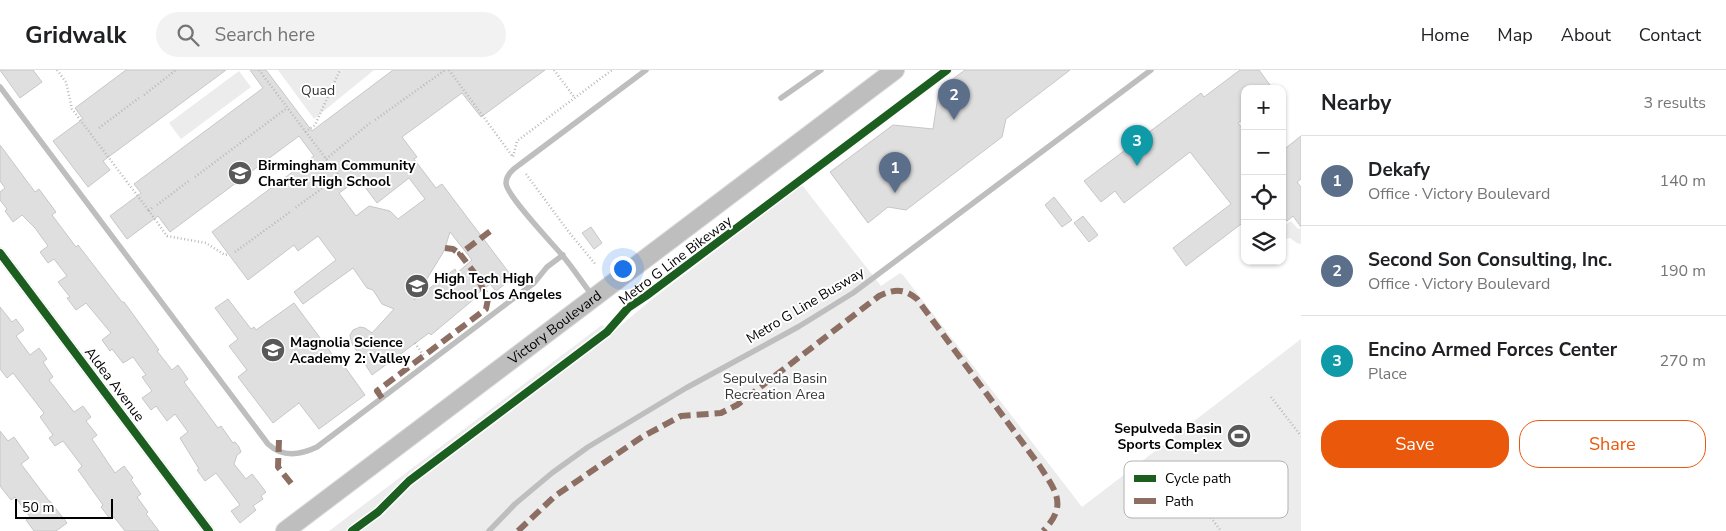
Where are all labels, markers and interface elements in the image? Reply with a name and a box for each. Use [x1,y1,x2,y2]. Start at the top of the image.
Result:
search box [156,12,506,57]
text: Gridwalk [25,19,126,51]
icon: search [174,21,202,49]
text: Search here [214,22,315,48]
text: Home [1421,23,1469,47]
text: Map [1497,23,1533,47]
text: About [1561,23,1611,47]
text: Contact [1639,23,1701,47]
pin: 2 [938,79,970,120]
park label: Quad [301,81,335,100]
map controls [1241,85,1286,265]
button: + [1241,85,1286,130]
text: Nearby [1321,89,1391,117]
text: 3 results [1644,92,1706,114]
pin: 3 [1121,125,1153,166]
button: − [1241,130,1286,175]
pin: 1 [879,152,911,193]
place label: Birmingham Community Charter High School [258,156,416,191]
text: Dekafy [1368,157,1430,183]
school or university icon: Birmingham Community Charter High School [227,160,253,186]
text: 1 [1332,170,1342,192]
text: 140 m [1659,170,1706,192]
button: locate [1241,175,1286,220]
text: Office · Victory Boulevard [1368,183,1550,205]
street label: Metro G Line Bikeway [615,211,736,309]
button: layers [1241,220,1286,265]
text: Second Son Consulting, Inc. [1368,247,1612,273]
your location [610,256,636,282]
text: 2 [1332,260,1342,282]
text: 190 m [1659,260,1706,282]
street label: Metro G Line Busway [743,262,868,348]
place label: High Tech High School Los Angeles [434,269,562,304]
school or university icon: High Tech High School Los Angeles [404,273,430,299]
text: Office · Victory Boulevard [1368,273,1550,295]
street label: Victory Boulevard [504,286,606,370]
place label: Magnolia Science Academy 2: Valley [290,333,411,368]
school or university icon: Magnolia Science Academy 2: Valley [260,337,286,363]
text: Encino Armed Forces Center [1368,337,1617,363]
street label: Aldea Avenue [80,343,149,425]
text: 3 [1332,350,1342,372]
text: 270 m [1659,350,1706,372]
text: Place [1368,363,1407,385]
park label: Sepulveda Basin Recreation Area [723,369,827,404]
place label: Sepulveda Basin Sports Complex [1114,419,1222,454]
button: Save [1321,420,1509,468]
button: Share [1519,420,1706,468]
sports icon: Sepulveda Basin Sports Complex [1226,423,1252,449]
legend [1124,461,1288,518]
text: Cycle path [1165,469,1231,488]
text: Path [1165,492,1194,511]
scale bar [15,496,112,519]
text: 50 m [22,498,54,517]

